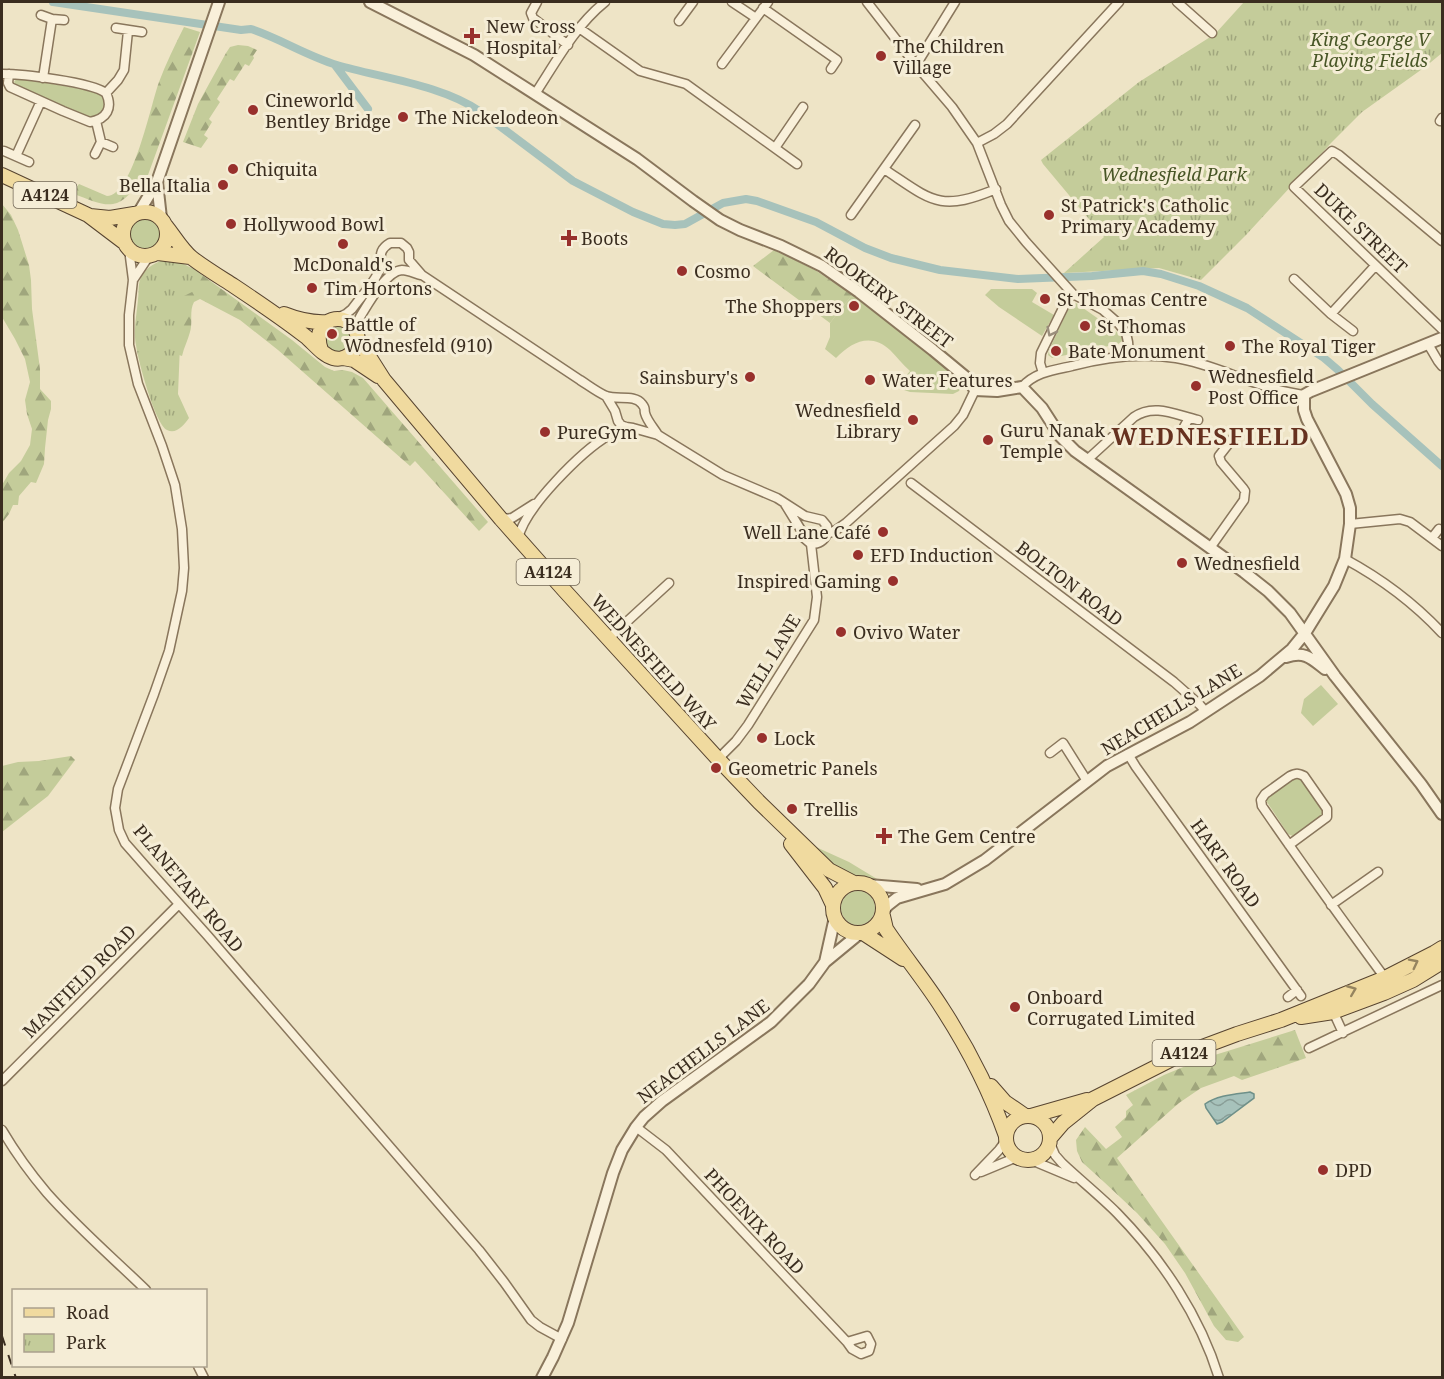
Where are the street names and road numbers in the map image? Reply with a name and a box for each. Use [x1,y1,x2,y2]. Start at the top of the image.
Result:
street label: DUKE STREET [1309,178,1413,278]
road number: A4124 [14,182,76,208]
street label: ROOKERY STREET [820,241,958,353]
street label: BOLTON ROAD [1012,535,1128,631]
road number: A4124 [516,559,580,585]
street label: WEDNESFIELD WAY [586,589,722,736]
street label: WELL LANE [730,609,806,713]
street label: NEACHELLS LANE [1096,658,1246,760]
street label: HART ROAD [1186,814,1266,912]
street label: PLANETARY ROAD [128,819,250,957]
street label: MANFIELD ROAD [17,919,141,1043]
street label: NEACHELLS LANE [632,993,774,1109]
road number: A4124 [1152,1040,1216,1066]
street label: PHOENIX ROAD [700,1163,810,1279]

